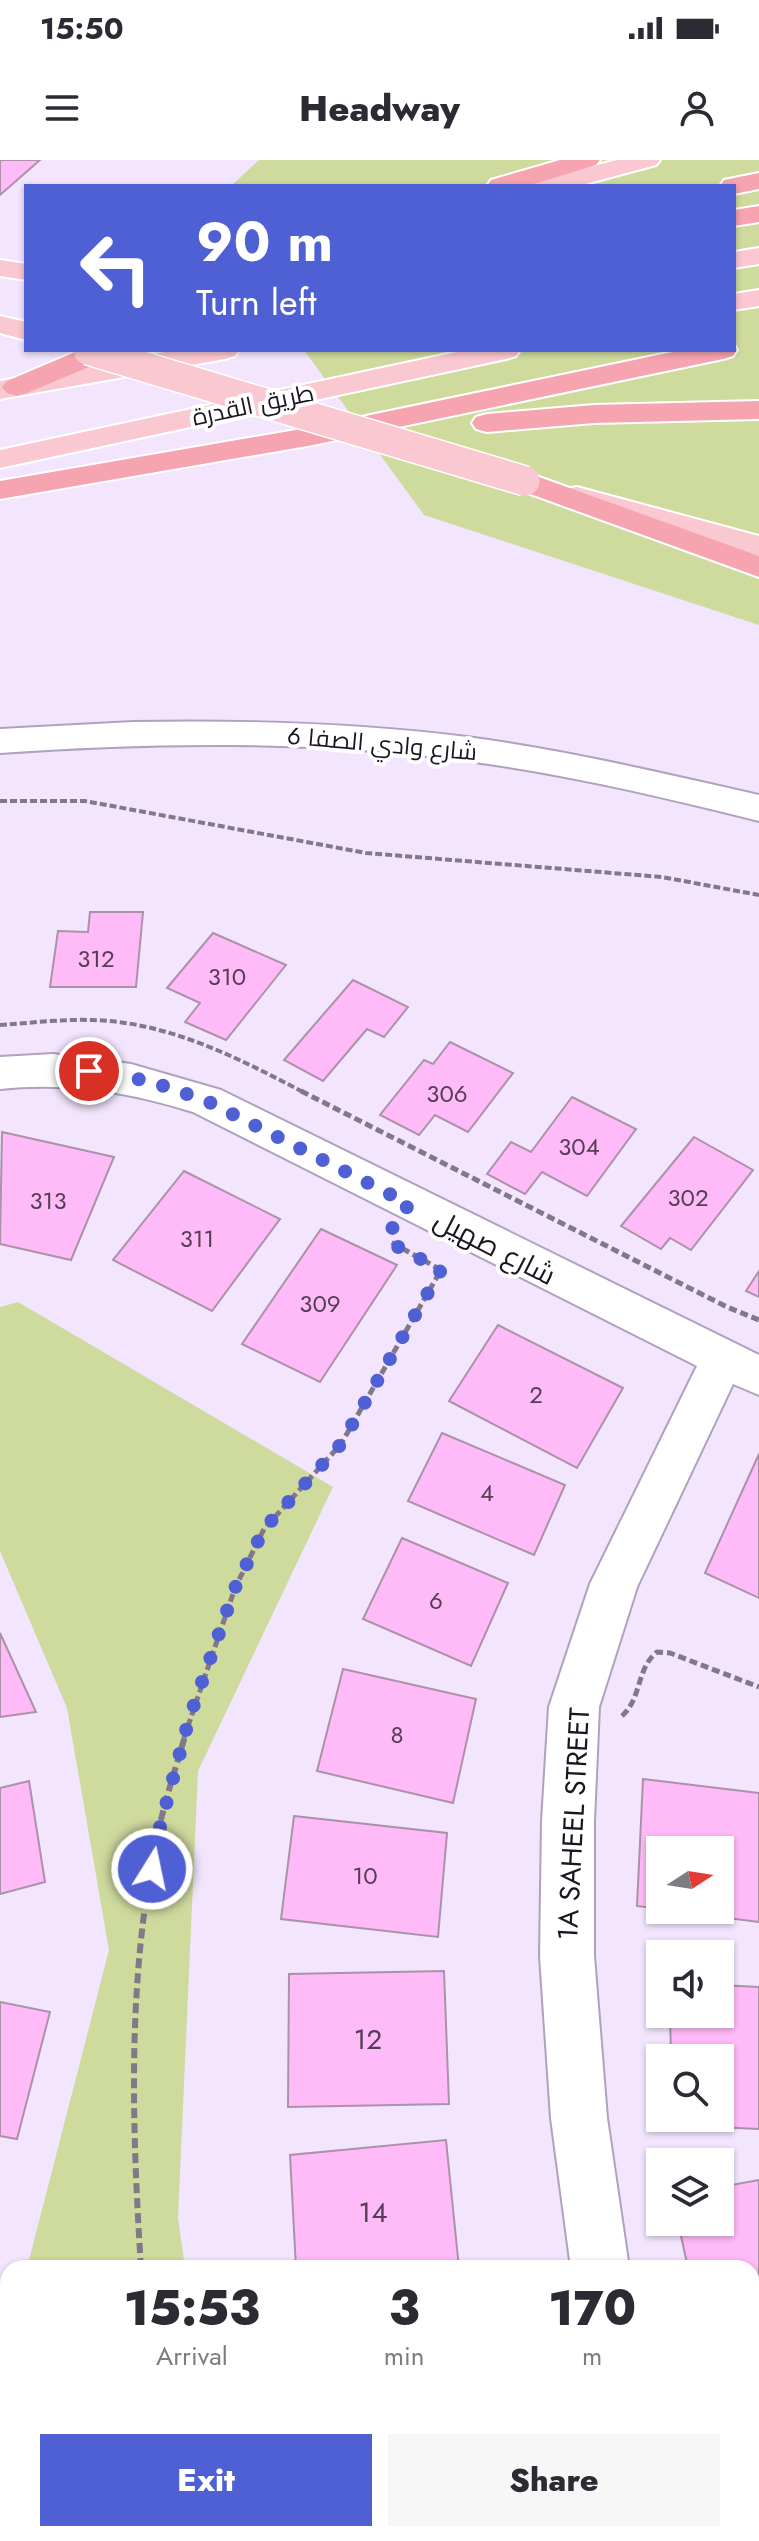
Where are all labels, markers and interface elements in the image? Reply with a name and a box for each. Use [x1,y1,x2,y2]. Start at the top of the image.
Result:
text: 15:50 [40,7,124,50]
text: Headway [299,82,460,134]
icon: menu [40,86,84,130]
icon: person [675,86,719,130]
text: 90 m [196,201,333,282]
icon: left [64,216,168,320]
text: Turn left [196,276,317,328]
street label: طريق القدرة [189,375,317,434]
street label: شارع وادي الصفا 6 [286,718,478,770]
house number: 312 [77,941,115,976]
house number: 310 [208,959,246,994]
pin [55,1037,123,1105]
icon: arrive [67,1049,111,1093]
house number: 306 [426,1076,468,1111]
house number: 304 [558,1129,600,1164]
house number: 302 [667,1180,709,1215]
house number: 313 [29,1183,67,1218]
street label: شارع صهيل [427,1199,563,1296]
house number: 311 [180,1221,214,1256]
house number: 309 [299,1286,341,1321]
house number: 2 [529,1377,543,1412]
house number: 4 [480,1475,494,1510]
house number: 6 [429,1583,443,1618]
street label: 1A SAHEEL STREET [547,1707,600,1941]
house number: 8 [390,1717,404,1752]
position arrow [110,1827,194,1911]
north arrow [646,1836,734,1924]
map controls [646,1836,734,2236]
house number: 10 [352,1858,378,1893]
button: sound [646,1940,734,2028]
house number: 12 [354,2019,382,2060]
button: search [646,2044,734,2132]
button: layers [646,2148,734,2236]
house number: 14 [359,2192,387,2233]
text: 15:53 [124,2274,260,2343]
text: 3 [389,2274,420,2343]
text: 170 [548,2274,636,2343]
text: Arrival [156,2337,228,2375]
text: min [384,2337,424,2375]
text: m [582,2337,602,2375]
button: Exit [40,2434,372,2526]
button: Share [388,2434,720,2526]

